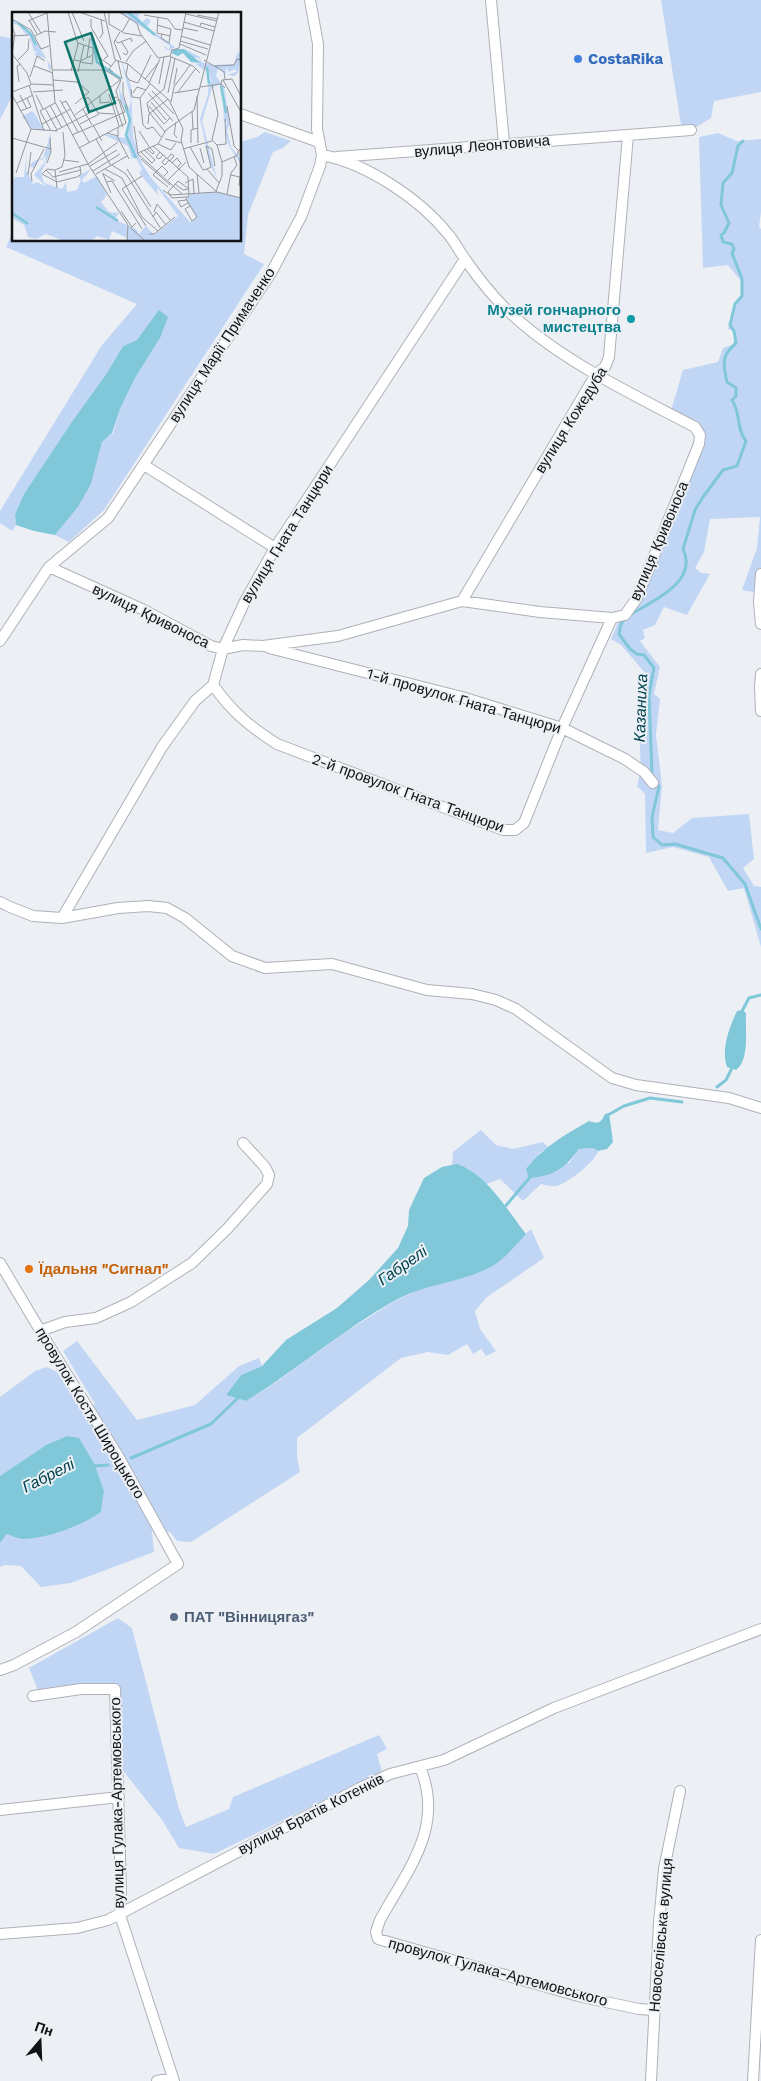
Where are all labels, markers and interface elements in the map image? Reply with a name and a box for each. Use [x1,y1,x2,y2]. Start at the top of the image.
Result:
inset map [12,12,241,241]
place label: CostaRika [588,50,664,68]
marker: CostaRika [572,53,584,65]
street label: вулиця Леонтовича [413,131,551,161]
street label: вулиця Марії Примаченко [165,264,279,426]
place label: Музей гончарного мистецтва [487,301,622,336]
marker: Музей гончарного мистецтва [625,313,637,325]
street label: вулиця Кожедуба [531,363,611,476]
street label: вулиця Гната Танцюри [237,462,337,606]
street label: вулиця Кривоноса [626,478,693,603]
street label: вулиця Кривоноса [90,580,213,652]
street label: 1-й провулок Гната Танцюри [365,665,563,737]
water label: Казаниха [630,673,651,743]
street label: 2-й провулок Гната Танцюри [309,750,507,836]
water label: Габрелі [374,1241,431,1289]
place label: Їдальня "Сигнал" [38,1260,169,1278]
marker: Їдальня "Сигнал" [23,1263,35,1275]
street label: провулок Костя Широцького [32,1324,148,1502]
water label: Габрелі [19,1454,78,1497]
place label: ПАТ "Вінницягаз" [184,1608,315,1626]
marker: ПАТ "Вінницягаз" [168,1611,180,1623]
street label: вулиця Гулака-Артемовського [106,1697,128,1909]
street label: вулиця Братів Котенків [235,1769,387,1859]
street label: Новоселівська вулиця [645,1857,677,2013]
street label: провулок Гулака-Артемовського [386,1934,610,2010]
north arrow [15,2016,65,2066]
text: Пн [33,2018,56,2039]

